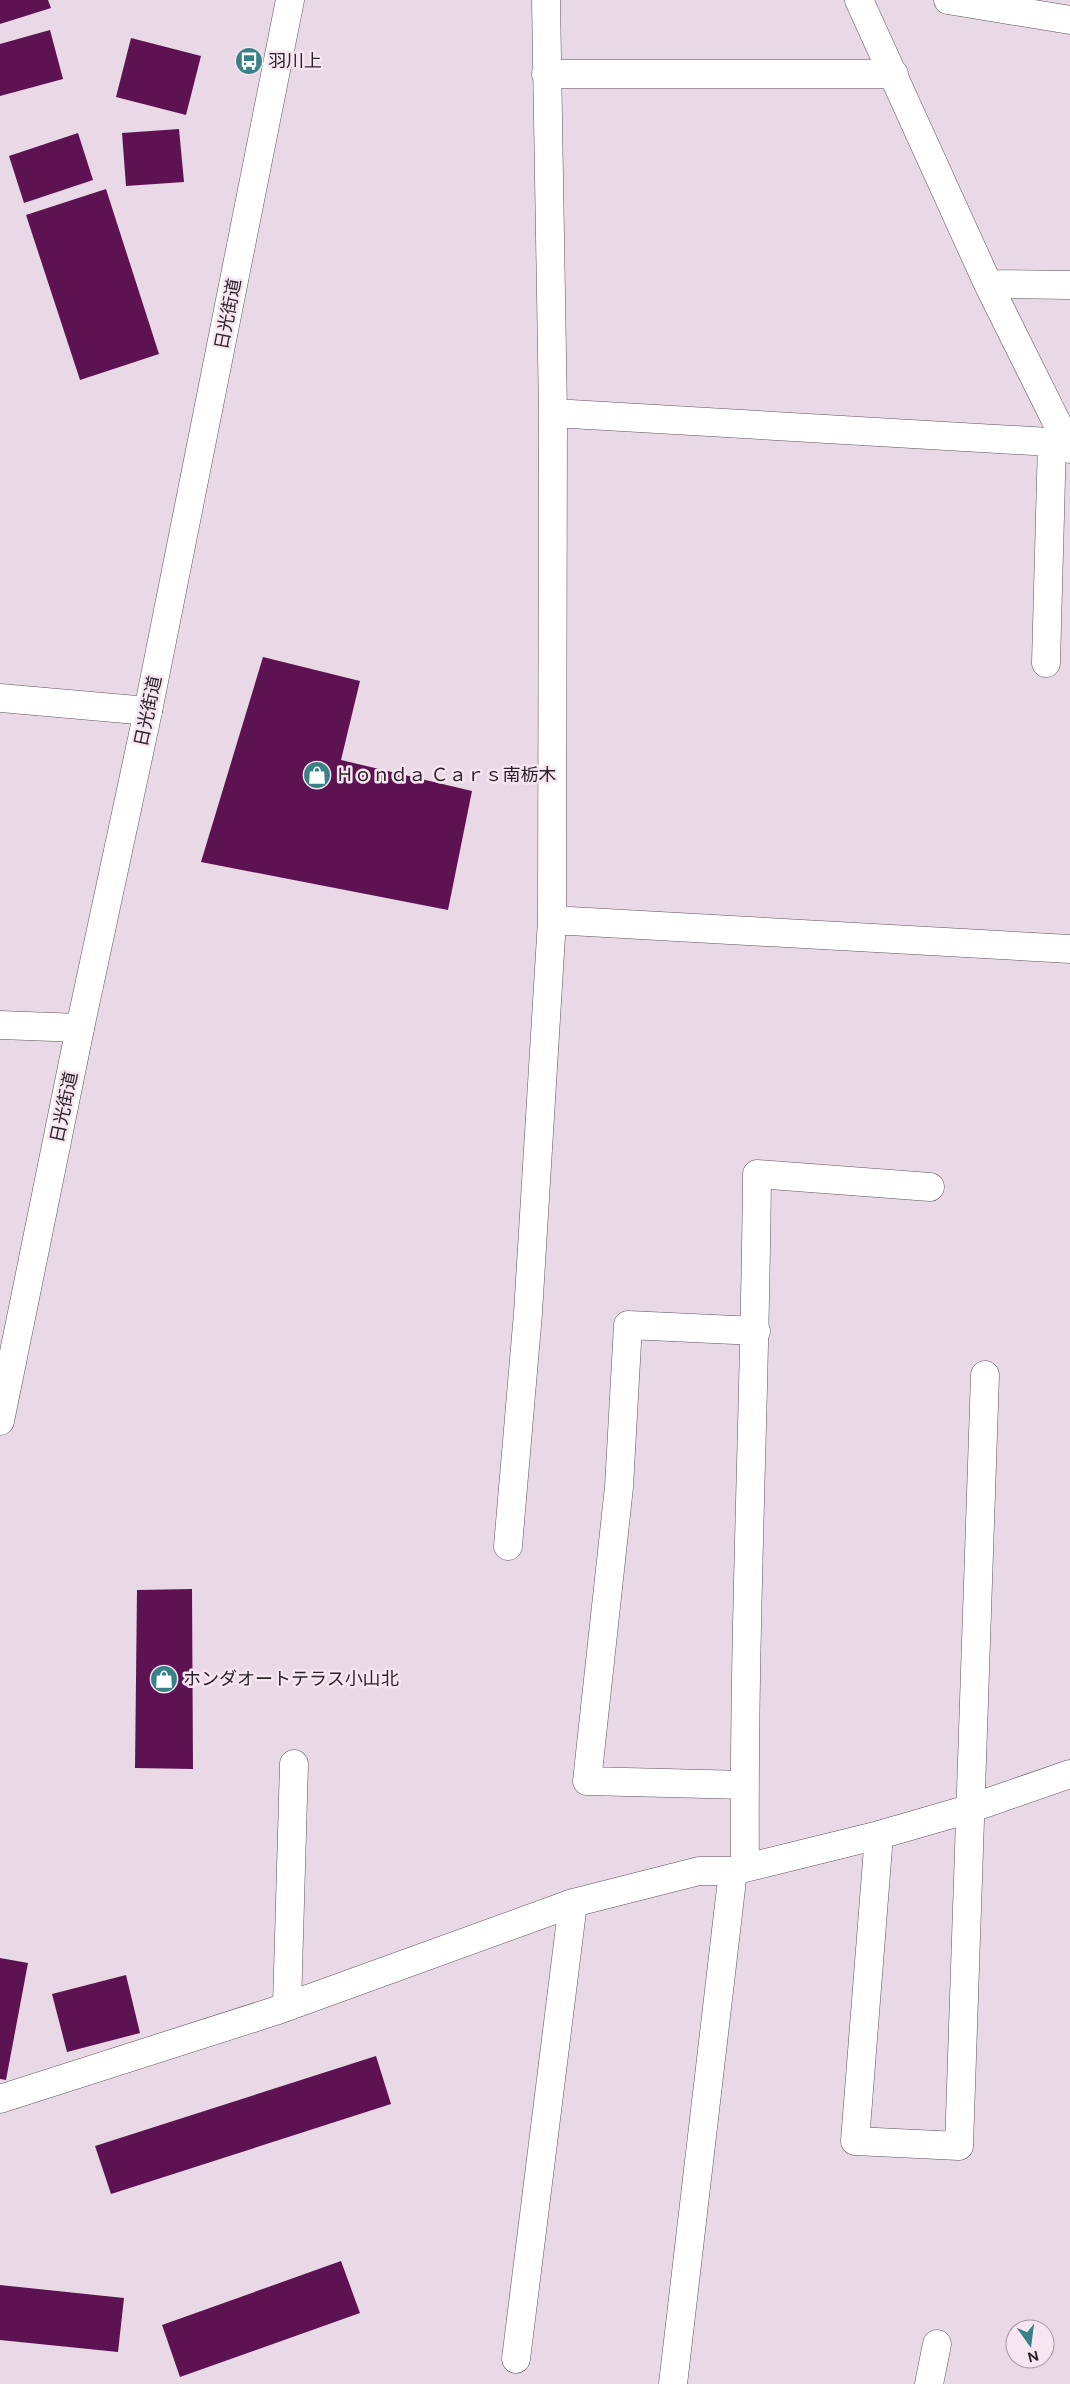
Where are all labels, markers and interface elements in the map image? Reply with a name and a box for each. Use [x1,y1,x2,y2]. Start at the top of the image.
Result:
bus stop icon: 羽川上 [234,46,264,76]
place label: 羽川上 [268,50,322,72]
street label: 日光街道 [210,277,246,351]
street label: 日光街道 [130,673,166,749]
shop icon: Ｈｏｎｄａ Ｃａｒｓ南栃木 [302,760,332,790]
place label: Ｈｏｎｄａ Ｃａｒｓ南栃木 [336,764,556,786]
street label: 日光街道 [46,1069,82,1145]
shop icon: ホンダオートテラス小山北 [149,1664,179,1694]
place label: ホンダオートテラス小山北 [183,1668,399,1690]
north arrow [1005,2319,1055,2369]
text: N [1026,2347,1040,2366]

